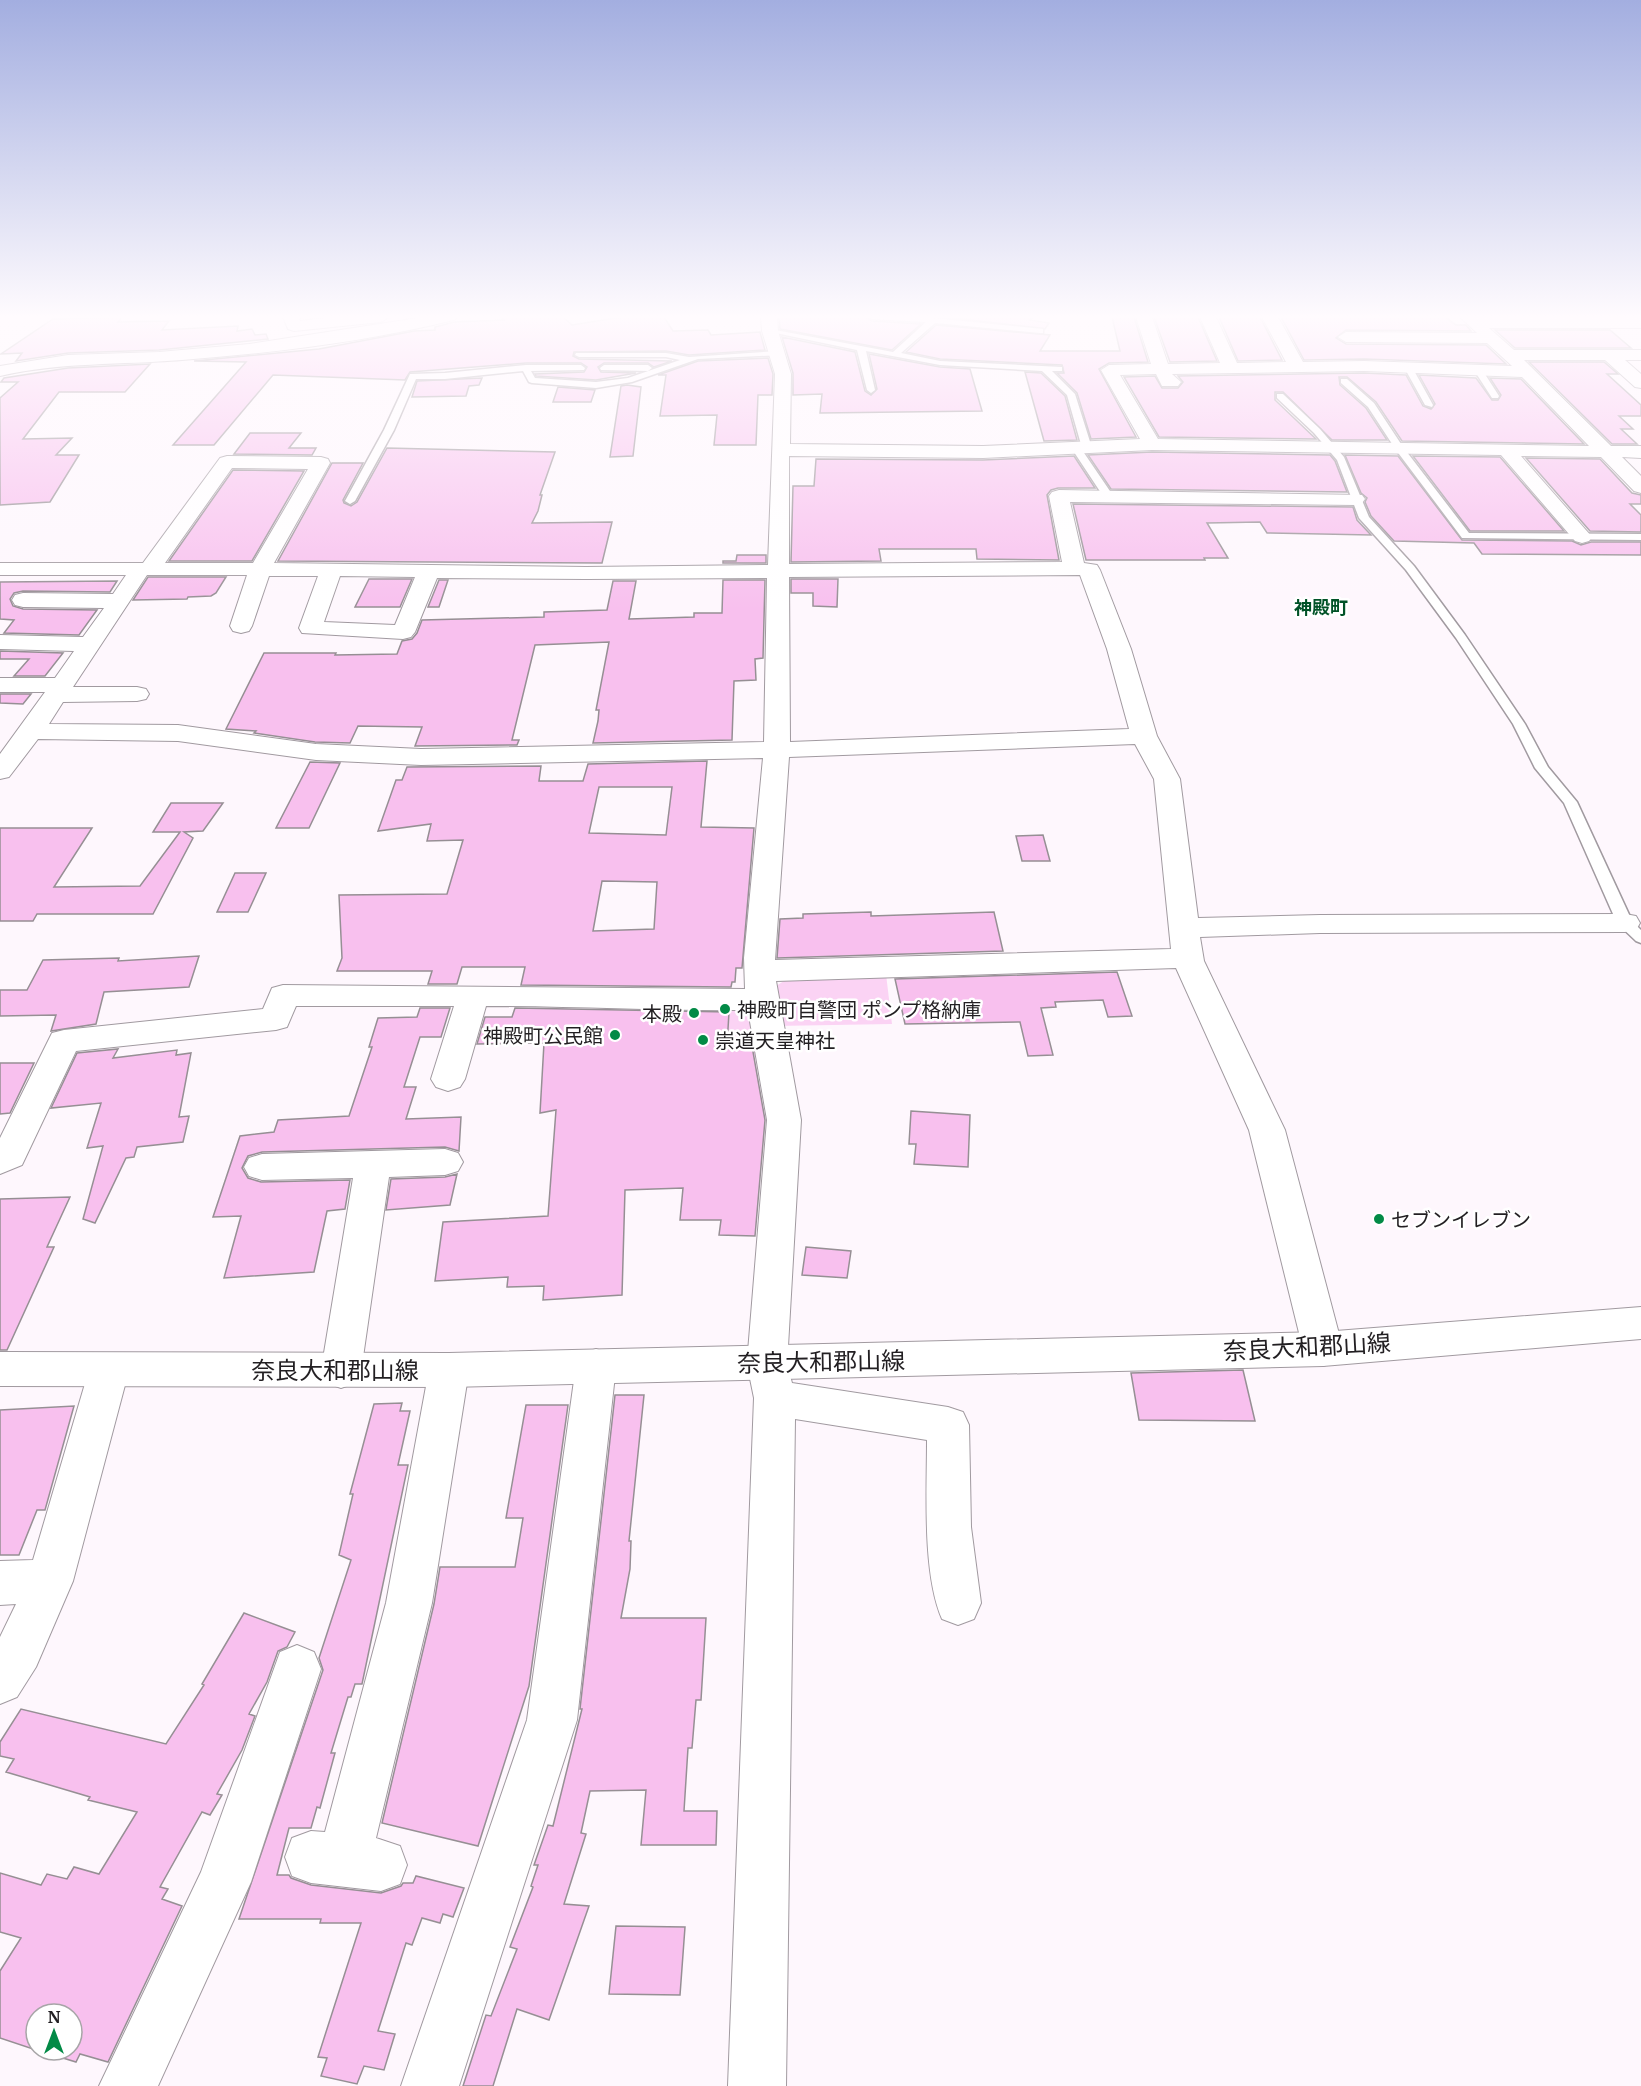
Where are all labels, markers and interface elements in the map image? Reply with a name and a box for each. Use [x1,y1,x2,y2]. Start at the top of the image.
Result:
district label: 神殿町 [1294,596,1348,619]
place label: 神殿町自警団 ポンプ格納庫 [737,997,981,1022]
place label: 本殿 [642,1001,682,1026]
marker: 神殿町自警団 ポンプ格納庫 [718,1002,732,1016]
marker: 本殿 [687,1006,701,1020]
place label: 神殿町公民館 [483,1023,603,1048]
marker: 神殿町公民館 [608,1028,622,1042]
place label: 崇道天皇神社 [715,1028,835,1053]
marker: 崇道天皇神社 [696,1033,710,1047]
place label: セブンイレブン [1391,1207,1531,1232]
marker: セブンイレブン [1372,1212,1386,1226]
street label: 奈良大和郡山線 [1222,1327,1392,1367]
street label: 奈良大和郡山線 [737,1345,905,1379]
street label: 奈良大和郡山線 [251,1355,419,1386]
north arrow [24,2002,84,2062]
text: N [48,2007,61,2027]

